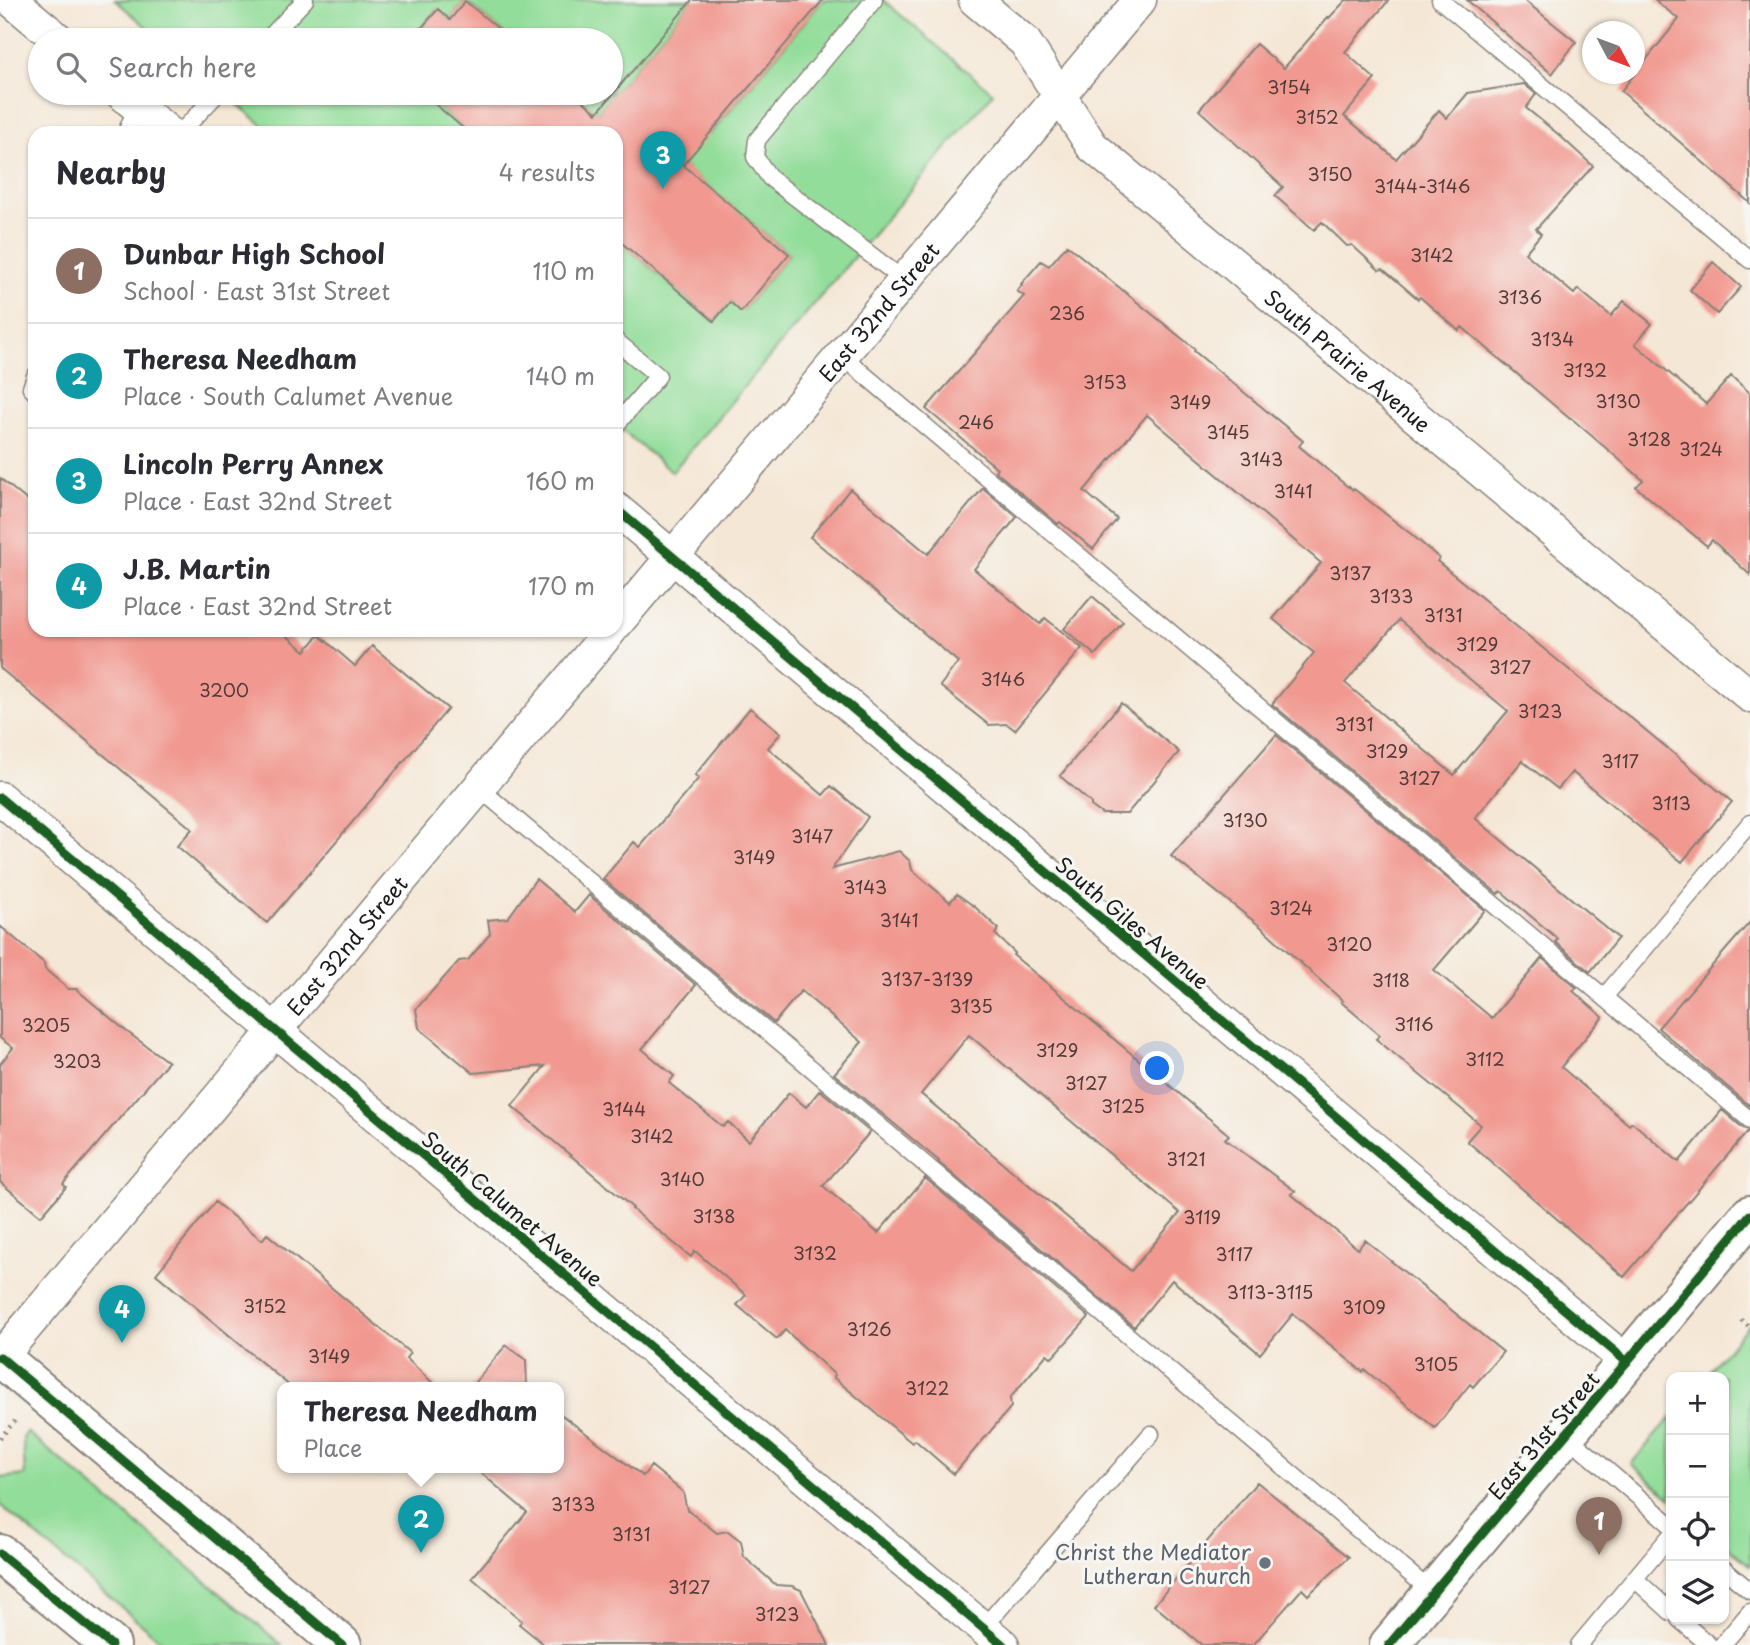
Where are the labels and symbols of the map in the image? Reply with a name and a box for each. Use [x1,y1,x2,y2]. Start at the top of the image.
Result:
north arrow [1582,21,1645,84]
house number: 3154 [1267,73,1311,100]
house number: 3152 [1295,103,1339,130]
pin: 3 [640,131,686,189]
house number: 3150 [1308,160,1352,187]
house number: 3144-3146 [1374,172,1470,199]
street label: East 32nd Street [810,235,946,388]
house number: 3142 [1410,241,1454,268]
street label: South Prairie Avenue [1258,281,1438,439]
house number: 3136 [1498,283,1542,310]
house number: 236 [1049,299,1085,326]
house number: 3134 [1530,325,1574,352]
house number: 3132 [1563,356,1607,383]
house number: 3153 [1083,368,1127,395]
house number: 3130 [1595,387,1641,414]
house number: 3149 [1169,388,1211,415]
house number: 246 [958,408,994,435]
house number: 3145 [1206,418,1250,445]
house number: 3128 [1627,425,1671,452]
house number: 3124 [1679,435,1723,462]
house number: 3143 [1239,445,1283,472]
house number: 3141 [1273,477,1313,504]
house number: 3137 [1329,559,1371,586]
house number: 3133 [1369,582,1413,609]
house number: 3131 [1423,601,1463,628]
house number: 3129 [1456,630,1498,657]
house number: 3127 [1489,653,1531,680]
house number: 3146 [981,665,1025,692]
house number: 3200 [199,676,249,703]
house number: 3123 [1518,697,1562,724]
house number: 3131 [1334,710,1374,737]
house number: 3129 [1366,737,1408,764]
house number: 3117 [1601,747,1639,774]
house number: 3127 [1398,764,1440,791]
house number: 3113 [1651,789,1691,816]
house number: 3130 [1222,806,1268,833]
house number: 3147 [791,822,833,849]
house number: 3149 [733,843,775,870]
street label: South Giles Avenue [1049,848,1217,996]
street label: East 32nd Street [278,868,415,1022]
house number: 3143 [843,873,887,900]
house number: 3124 [1269,894,1313,921]
house number: 3141 [879,906,919,933]
house number: 3120 [1326,930,1372,957]
house number: 3137-3139 [881,965,973,992]
house number: 3118 [1372,966,1410,993]
house number: 3135 [949,992,993,1019]
house number: 3116 [1394,1010,1434,1037]
house number: 3205 [22,1011,70,1038]
house number: 3129 [1036,1036,1078,1063]
house number: 3112 [1465,1045,1505,1072]
house number: 3203 [53,1047,101,1074]
your location [1140,1051,1174,1085]
house number: 3127 [1065,1069,1107,1096]
house number: 3125 [1101,1092,1145,1119]
house number: 3144 [602,1095,646,1122]
house number: 3142 [630,1122,674,1149]
street label: South Calumet Avenue [415,1123,611,1293]
house number: 3121 [1166,1145,1206,1172]
house number: 3140 [659,1165,705,1192]
house number: 3138 [693,1202,735,1229]
house number: 3119 [1183,1203,1221,1230]
house number: 3132 [793,1239,837,1266]
house number: 3117 [1215,1240,1253,1267]
house number: 3113-3115 [1227,1278,1313,1305]
pin: 4 [99,1285,145,1343]
house number: 3152 [243,1292,287,1319]
house number: 3109 [1342,1293,1386,1320]
house number: 3126 [846,1315,892,1342]
house number: 3149 [308,1342,350,1369]
house number: 3105 [1414,1350,1458,1377]
street label: East 31st Street [1480,1364,1606,1506]
house number: 3122 [905,1374,949,1401]
house number: 3133 [551,1490,595,1517]
pin: 2 [398,1495,444,1553]
pin: 1 [1576,1497,1622,1555]
house number: 3131 [611,1520,651,1547]
place label: Christ the Mediator Lutheran Church [1055,1535,1252,1591]
marker: Christ the Mediator Lutheran Church [1257,1555,1273,1571]
house number: 3127 [668,1573,710,1600]
house number: 3123 [755,1600,799,1627]

